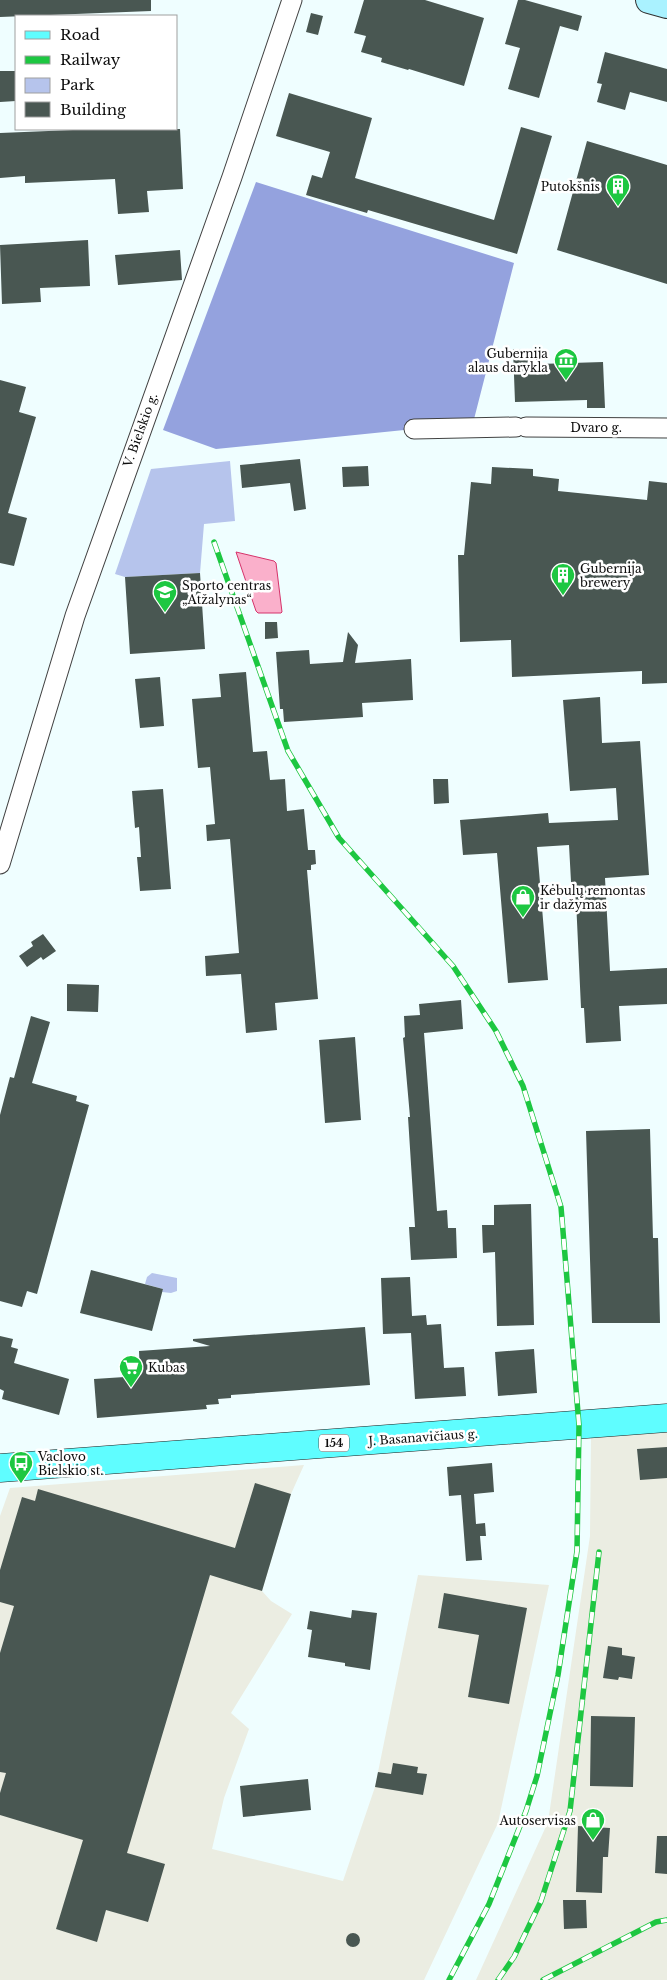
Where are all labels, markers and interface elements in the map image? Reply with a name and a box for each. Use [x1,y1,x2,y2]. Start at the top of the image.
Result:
legend [15,15,178,130]
text: Road [60,25,100,44]
text: Railway [60,50,121,69]
text: Park [60,75,96,94]
text: Building [60,100,127,119]
building icon: Putokšnis [605,173,631,207]
place label: Putokšnis [541,179,600,194]
place label: Gubernija alaus darykla [468,346,548,375]
museum icon: Gubernija alaus darykla [553,347,579,381]
street label: V. Bielskio g. [119,391,160,470]
street label: Dvaro g. [570,420,622,435]
place label: Gubernija brewery [579,561,642,590]
building icon: Gubernija brewery [550,562,576,596]
place label: Sporto centras „Atžalynas“ [182,578,271,607]
school or university icon: Sporto centras „Atžalynas“ [152,579,178,613]
place label: Kėbulų remontas ir dažymas [540,883,645,912]
shop icon: Kėbulų remontas ir dažymas [510,884,536,918]
supermarket icon: Kubas [118,1354,144,1388]
place label: Kubas [148,1360,185,1375]
street label: J. Basanavičiaus g. [366,1426,478,1448]
road number: 154 [319,1435,349,1452]
place label: Vaclovo Bielskio st. [37,1449,103,1478]
bus stop icon: Vaclovo Bielskio st. [8,1450,34,1484]
shop icon: Autoservisas [580,1807,606,1841]
place label: Autoservisas [498,1813,576,1828]

